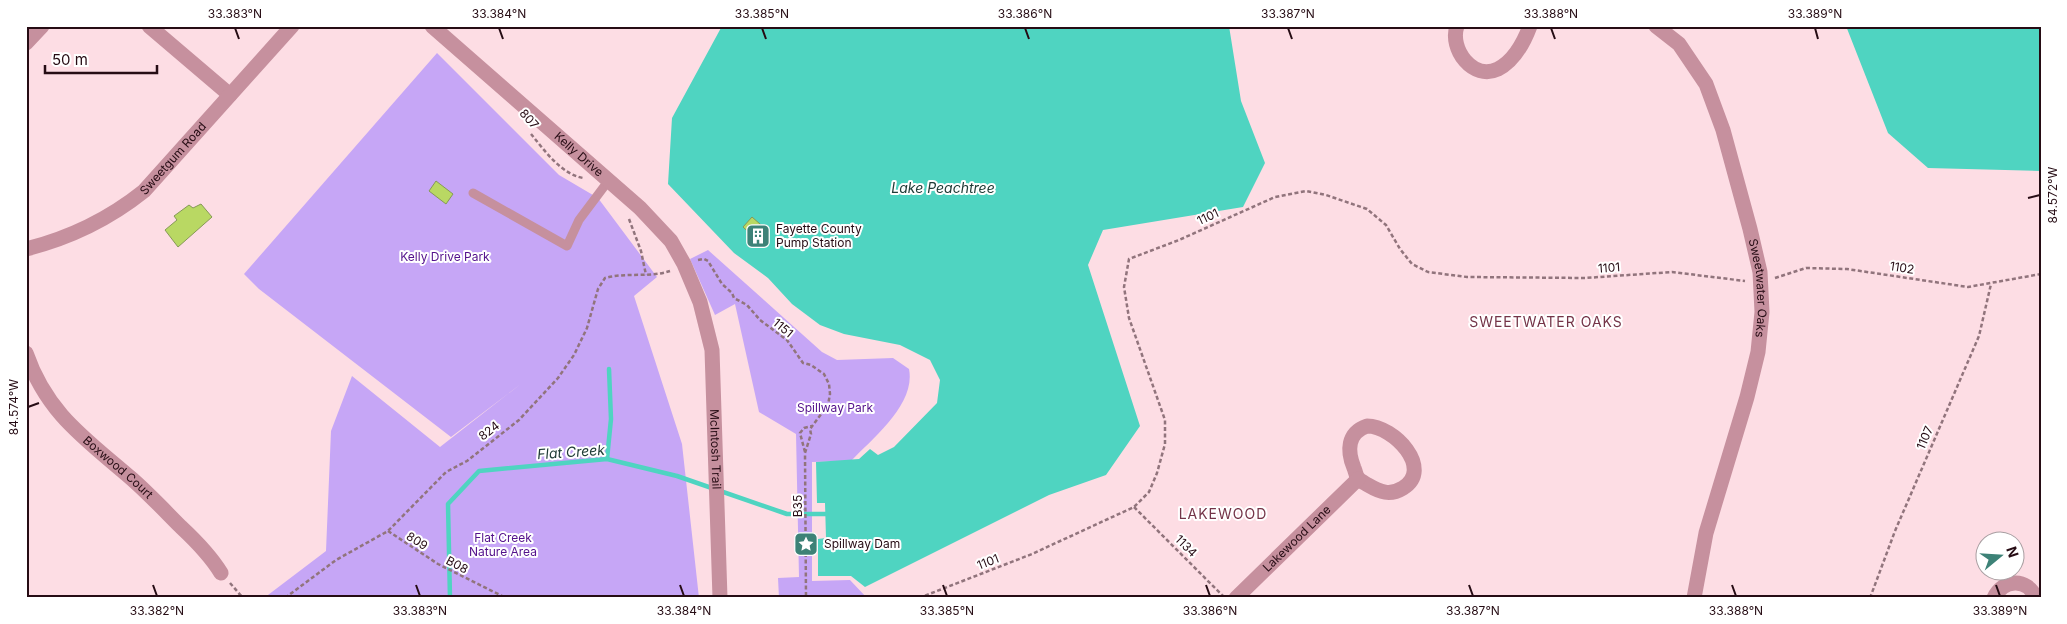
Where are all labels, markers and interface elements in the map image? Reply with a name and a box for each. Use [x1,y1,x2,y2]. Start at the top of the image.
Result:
text: 33.383°N [208,6,262,21]
text: 33.384°N [472,6,526,21]
text: 33.385°N [735,6,789,21]
text: 33.386°N [998,6,1052,21]
text: 33.387°N [1261,6,1315,21]
text: 33.388°N [1524,6,1578,21]
text: 33.389°N [1788,6,1842,21]
scale bar [45,42,158,74]
text: 50 m [52,50,88,69]
street label: 807 [517,106,542,132]
street label: Sweetgum Road [136,119,209,198]
street label: Kelly Drive [551,128,607,180]
text: 84.572°W [2045,166,2060,223]
water label: Lake Peachtree [891,179,995,196]
street label: 1101 [1195,205,1221,228]
place label: Fayette County Pump Station [776,221,862,250]
building icon: Fayette County Pump Station [745,223,771,249]
street label: Sweetwater Oaks [1745,237,1770,338]
park label: Kelly Drive Park [400,249,490,264]
street label: 1102 [1889,258,1915,277]
street label: 1101 [1597,259,1621,276]
district label: SWEETWATER OAKS [1469,313,1623,330]
street label: 1151 [770,315,797,340]
text: 84.574°W [6,379,21,435]
park label: Spillway Park [797,400,873,415]
street label: McIntosh Trail [707,409,724,489]
street label: 824 [475,418,502,443]
street label: 1107 [1913,424,1936,452]
street label: Boxwood Court [80,433,156,502]
water label: Flat Creek [537,441,606,462]
street label: B35 [790,495,805,517]
street label: Lakewood Lane [1259,502,1334,575]
district label: LAKEWOOD [1179,505,1267,522]
street label: 809 [404,528,431,553]
park label: Flat Creek Nature Area [469,530,537,559]
place icon: Spillway Dam [793,531,819,557]
street label: 1134 [1172,532,1201,560]
north arrow [1974,532,2024,582]
place label: Spillway Dam [824,536,900,551]
text: N [2003,544,2023,560]
street label: 1101 [975,551,1001,573]
street label: B08 [444,553,471,577]
text: 33.382°N [130,603,184,618]
text: 33.383°N [393,603,447,618]
text: 33.384°N [657,603,711,618]
text: 33.385°N [920,603,974,618]
text: 33.386°N [1183,603,1237,618]
text: 33.387°N [1446,603,1500,618]
text: 33.388°N [1709,603,1763,618]
text: 33.389°N [1973,603,2027,618]

